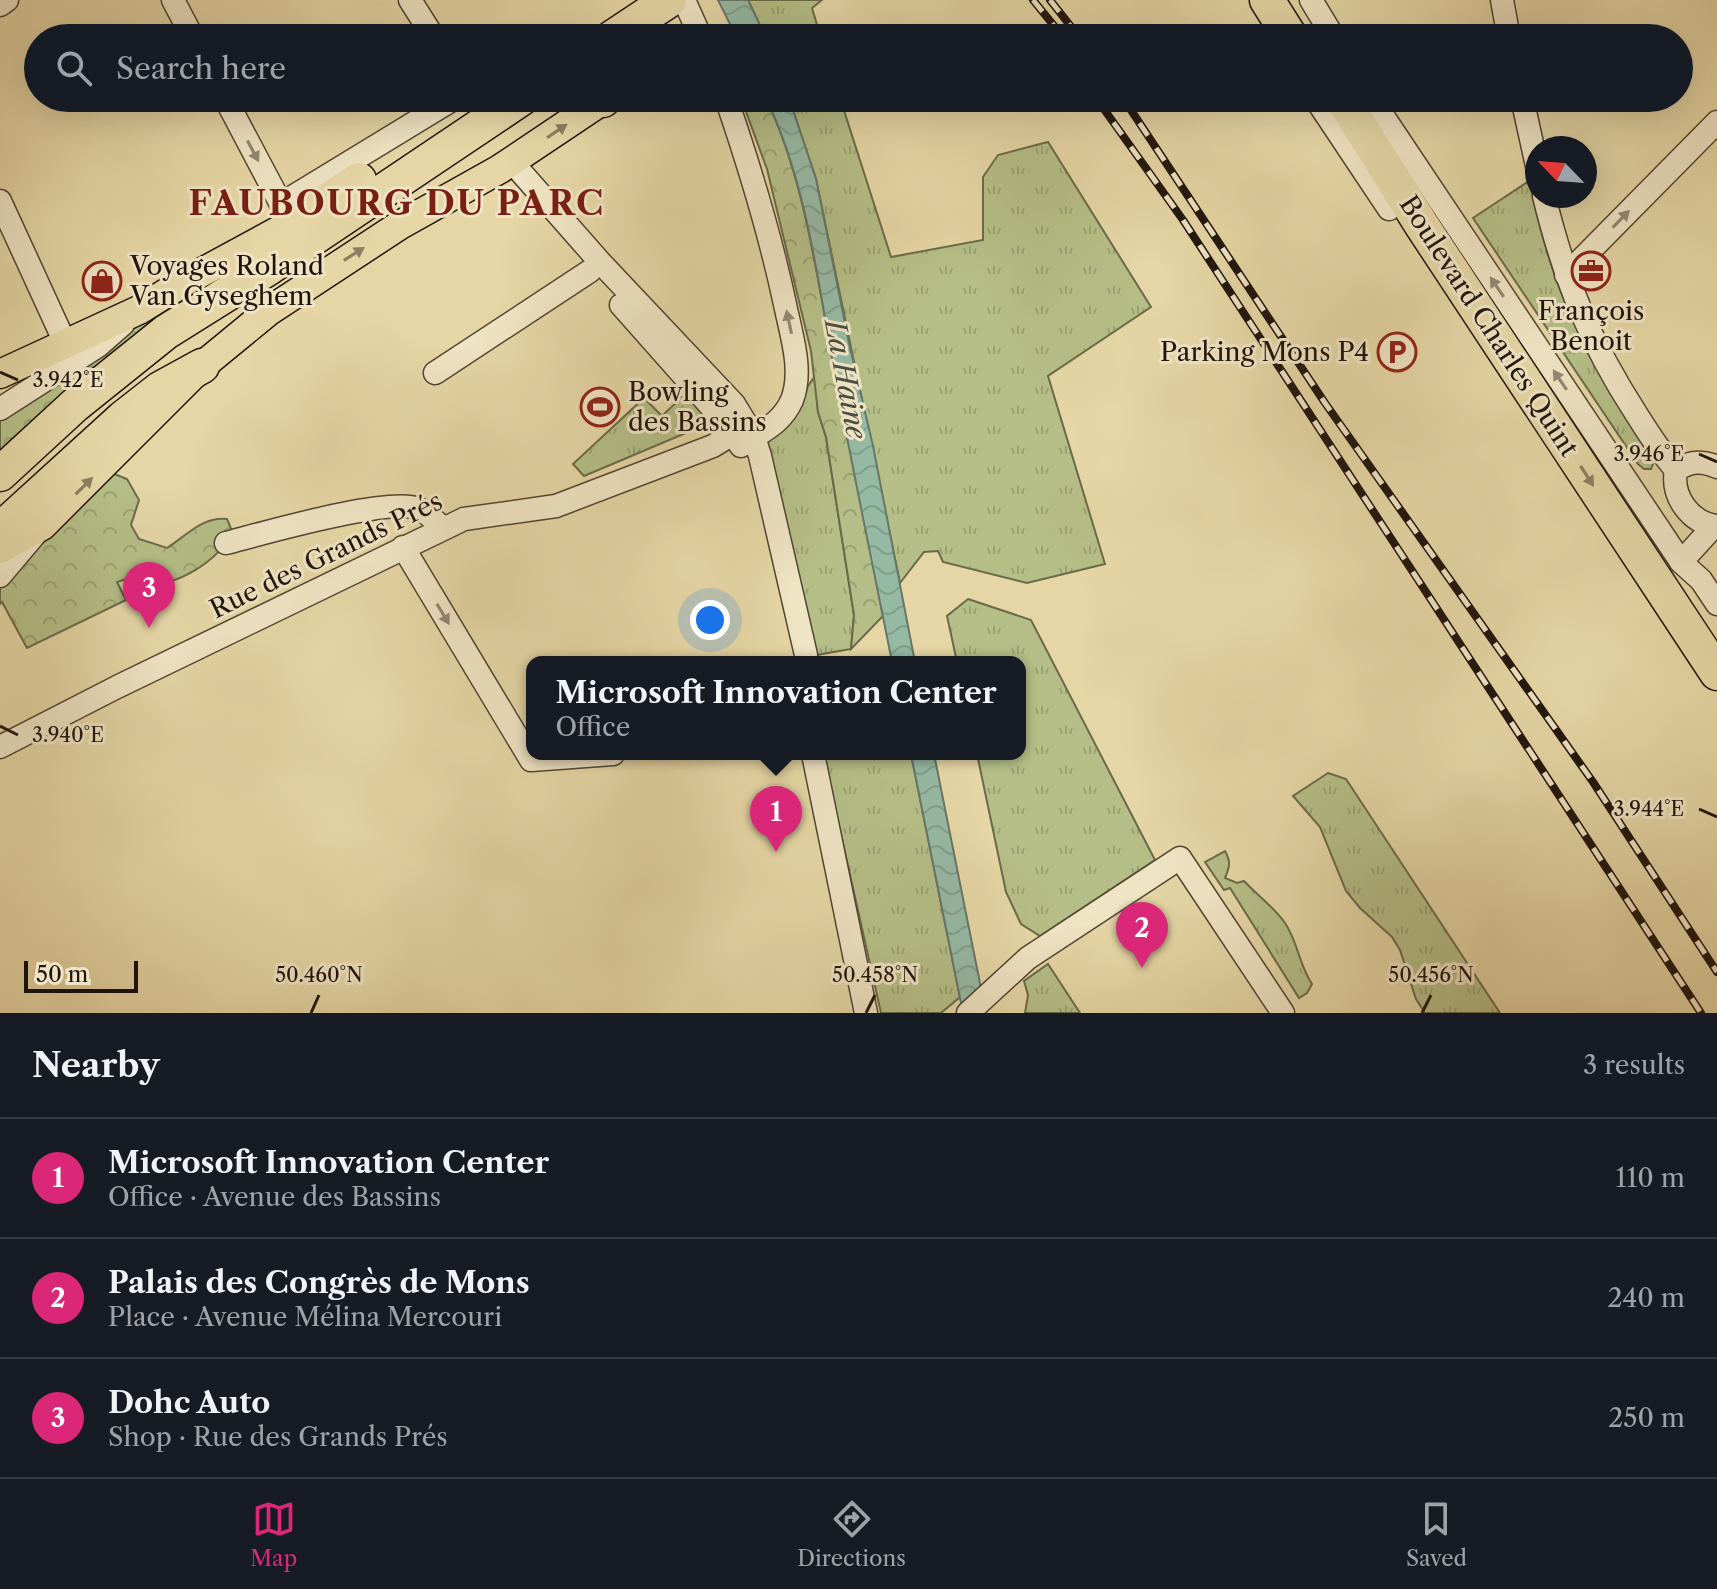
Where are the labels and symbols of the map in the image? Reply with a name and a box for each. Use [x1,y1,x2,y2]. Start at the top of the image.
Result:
one-way arrow [547,124,568,139]
north arrow [1525,136,1597,208]
one-way arrow [246,140,260,163]
district label: FAUBOURG DU PARC [189,182,605,224]
street label: Boulevard Charles Quint [1393,189,1586,463]
one-way arrow [1611,210,1629,229]
one-way arrow [344,246,365,261]
place label: Voyages Roland Van Gyseghem [129,250,324,312]
office icon: François Benoit [1570,250,1612,292]
shop icon: Voyages Roland Van Gyseghem [81,260,123,302]
one-way arrow [1490,277,1505,298]
place label: François Benoit [1538,295,1644,357]
one-way arrow [782,309,794,334]
water label: La Haine [817,314,875,443]
parking icon: Parking Mons P4 [1376,331,1418,373]
place label: Parking Mons P4 [1160,336,1369,368]
text: 3.942°E [33,368,103,392]
one-way arrow [1553,370,1568,391]
place label: Bowling des Bassins [628,376,767,438]
sports icon: Bowling des Bassins [579,386,621,428]
text: 3.946°E [1614,442,1684,466]
one-way arrow [1579,466,1594,487]
one-way arrow [74,477,93,496]
street label: Rue des Grands Prés [205,485,447,625]
pin: 3 [123,562,175,628]
your location [690,600,730,640]
one-way arrow [436,603,450,625]
text: 3.940°E [32,723,104,747]
pin: 1 [750,786,802,852]
text: 3.944°E [1614,797,1684,821]
pin: 2 [1116,902,1168,968]
scale bar [24,957,138,993]
text: 50.460°N [275,963,363,987]
text: 50.458°N [832,963,918,987]
text: 50.456°N [1388,963,1474,987]

